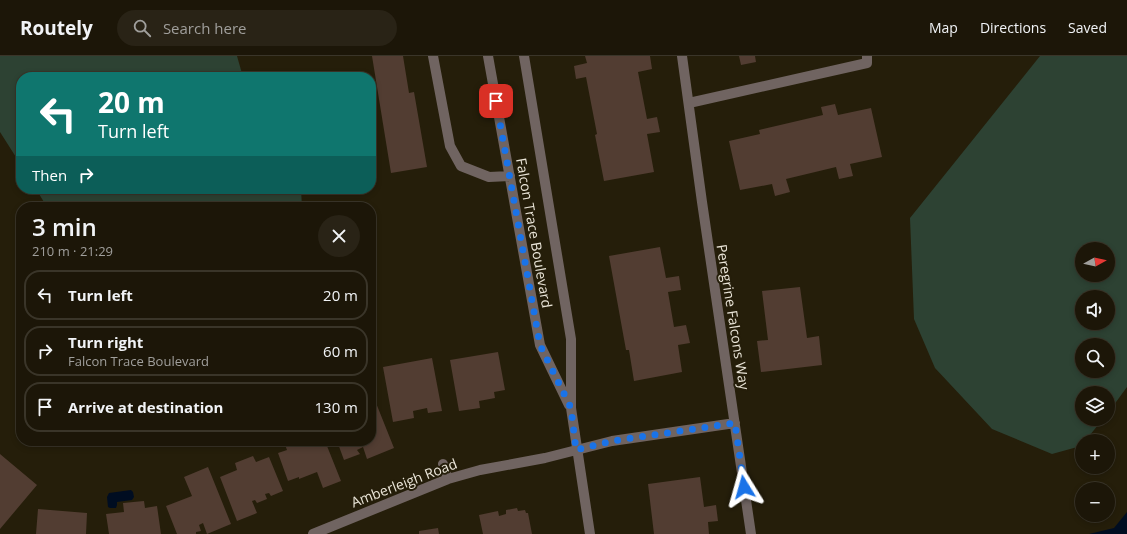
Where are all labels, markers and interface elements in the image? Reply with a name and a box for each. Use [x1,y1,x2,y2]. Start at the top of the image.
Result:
search box [117,10,397,46]
text: Routely [20,15,93,41]
icon: search [131,17,153,39]
text: Search here [163,18,246,38]
text: Map [929,18,958,37]
text: Directions [980,18,1046,37]
text: Saved [1068,18,1107,37]
text: 20 m [98,83,165,121]
pin [479,84,513,118]
icon: left [32,88,84,140]
icon: arrive [485,90,507,112]
text: Turn left [98,119,169,143]
street label: Falcon Trace Boulevard [512,157,557,309]
icon: right [75,164,97,186]
text: Then [32,165,67,185]
text: 3 min [32,210,97,243]
button: close [318,215,360,257]
text: 210 m · 21:29 [32,242,113,260]
north arrow [1075,242,1115,282]
map controls [1075,242,1115,522]
street label: Peregrine Falcons Way [713,243,755,392]
icon: left [34,284,56,306]
text: Turn left [68,285,133,305]
text: 20 m [323,285,358,305]
button: sound [1075,290,1115,330]
text: Turn right [68,332,143,352]
button: search [1075,338,1115,378]
icon: right [34,340,56,362]
text: 60 m [323,341,358,361]
text: Falcon Trace Boulevard [68,352,209,370]
button: layers [1075,386,1115,426]
icon: arrive [34,396,56,418]
text: Arrive at destination [68,397,223,417]
text: 130 m [314,397,358,417]
button: + [1075,434,1115,474]
street label: Amberleigh Road [348,454,460,511]
position arrow [723,466,765,508]
button: − [1075,482,1115,522]

